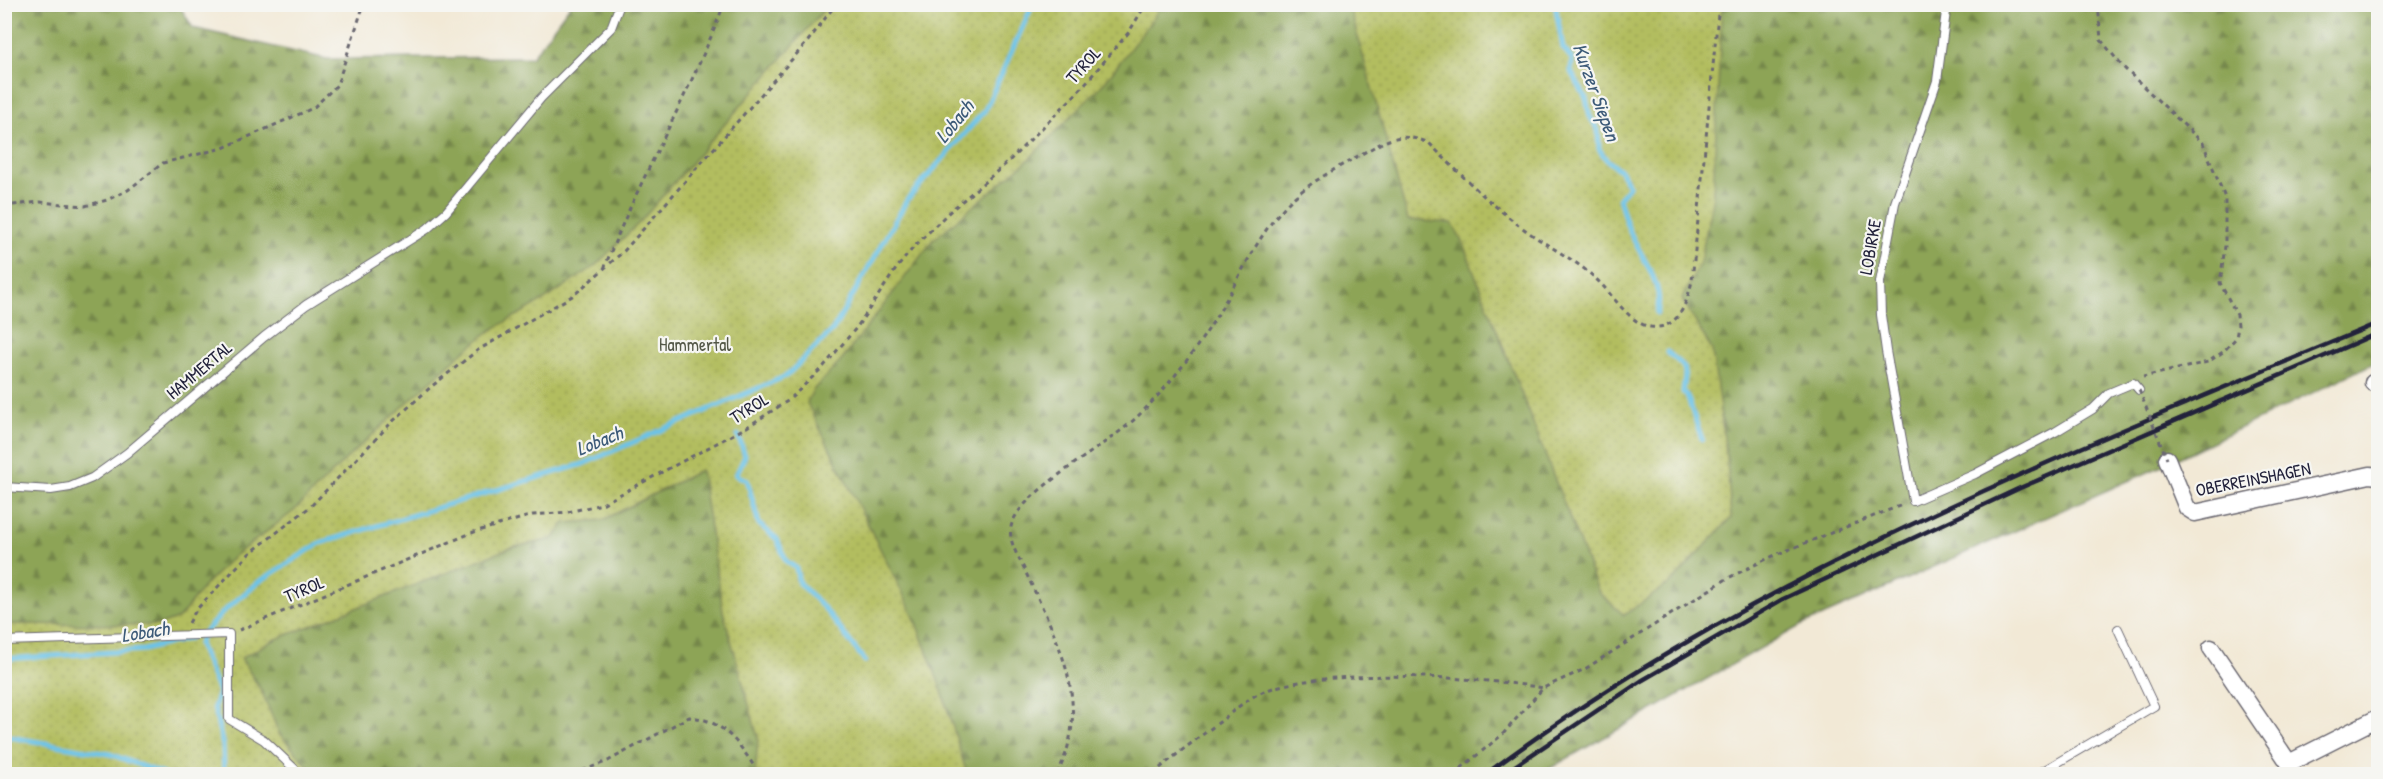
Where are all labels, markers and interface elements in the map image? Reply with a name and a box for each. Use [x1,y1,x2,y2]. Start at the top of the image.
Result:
water label: Kurzer Siepen [1566,39,1628,147]
street label: TYROL [1060,41,1106,89]
water label: Lobach [928,93,981,148]
street label: LOBIRKE [1853,217,1887,277]
park label: Hammertal [659,332,731,357]
street label: HAMMERTAL [161,335,237,405]
street label: TYROL [725,386,773,430]
water label: Lobach [572,418,628,461]
street label: OBERREINSHAGEN [2193,456,2313,502]
street label: TYROL [280,569,328,609]
water label: Lobach [119,614,172,648]

